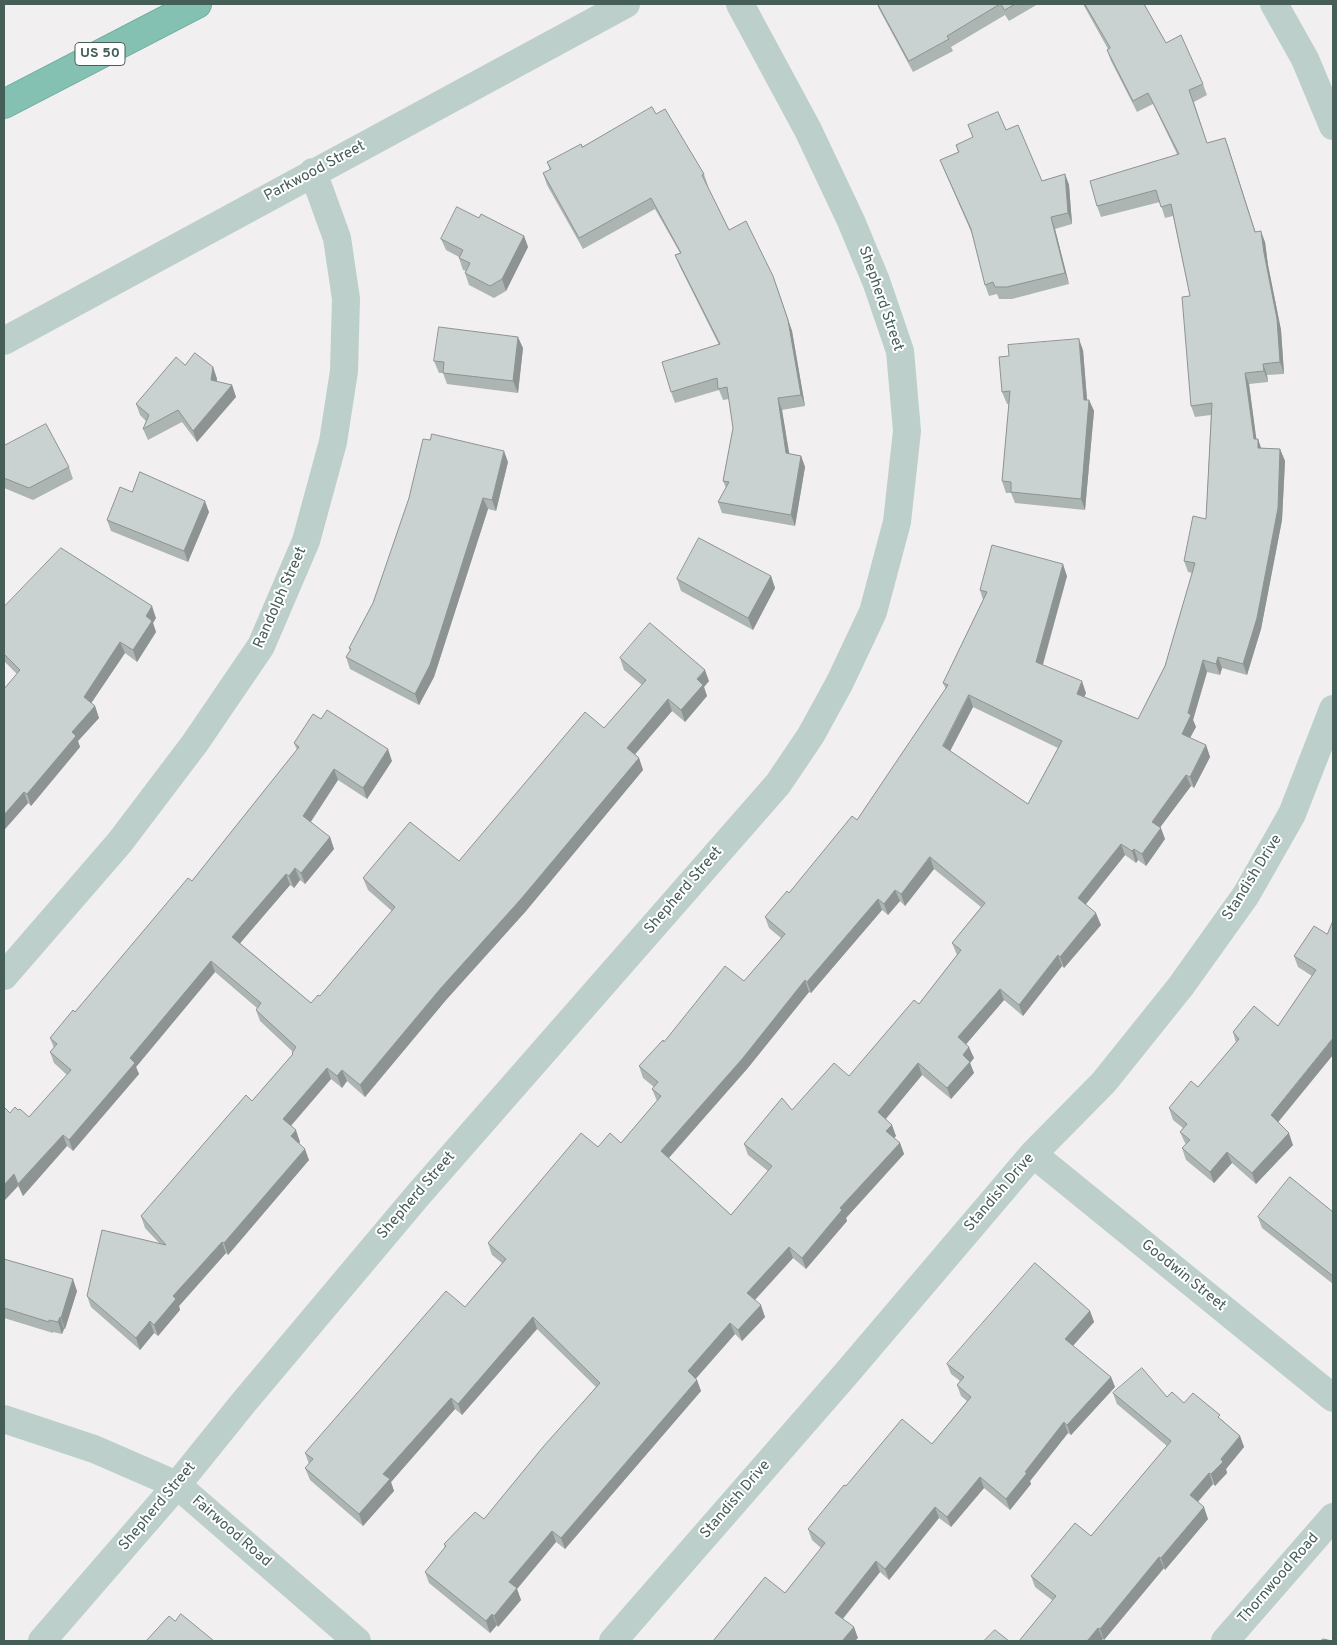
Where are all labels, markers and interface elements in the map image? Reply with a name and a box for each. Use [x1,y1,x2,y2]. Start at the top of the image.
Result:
road number: US 50 [75,42,125,66]
street label: Parkwood Street [261,138,369,206]
street label: Shepherd Street [854,244,906,354]
street label: Randolph Street [251,545,311,651]
street label: Standish Drive [1219,832,1287,924]
street label: Shepherd Street [641,844,727,938]
street label: Shepherd Street [374,1149,460,1243]
street label: Standish Drive [961,1150,1039,1236]
street label: Goodwin Street [1137,1236,1229,1316]
street label: Standish Drive [697,1457,775,1543]
street label: Shepherd Street [116,1459,200,1555]
street label: Fairwood Road [188,1493,274,1571]
street label: Thornwood Road [1235,1530,1323,1628]

